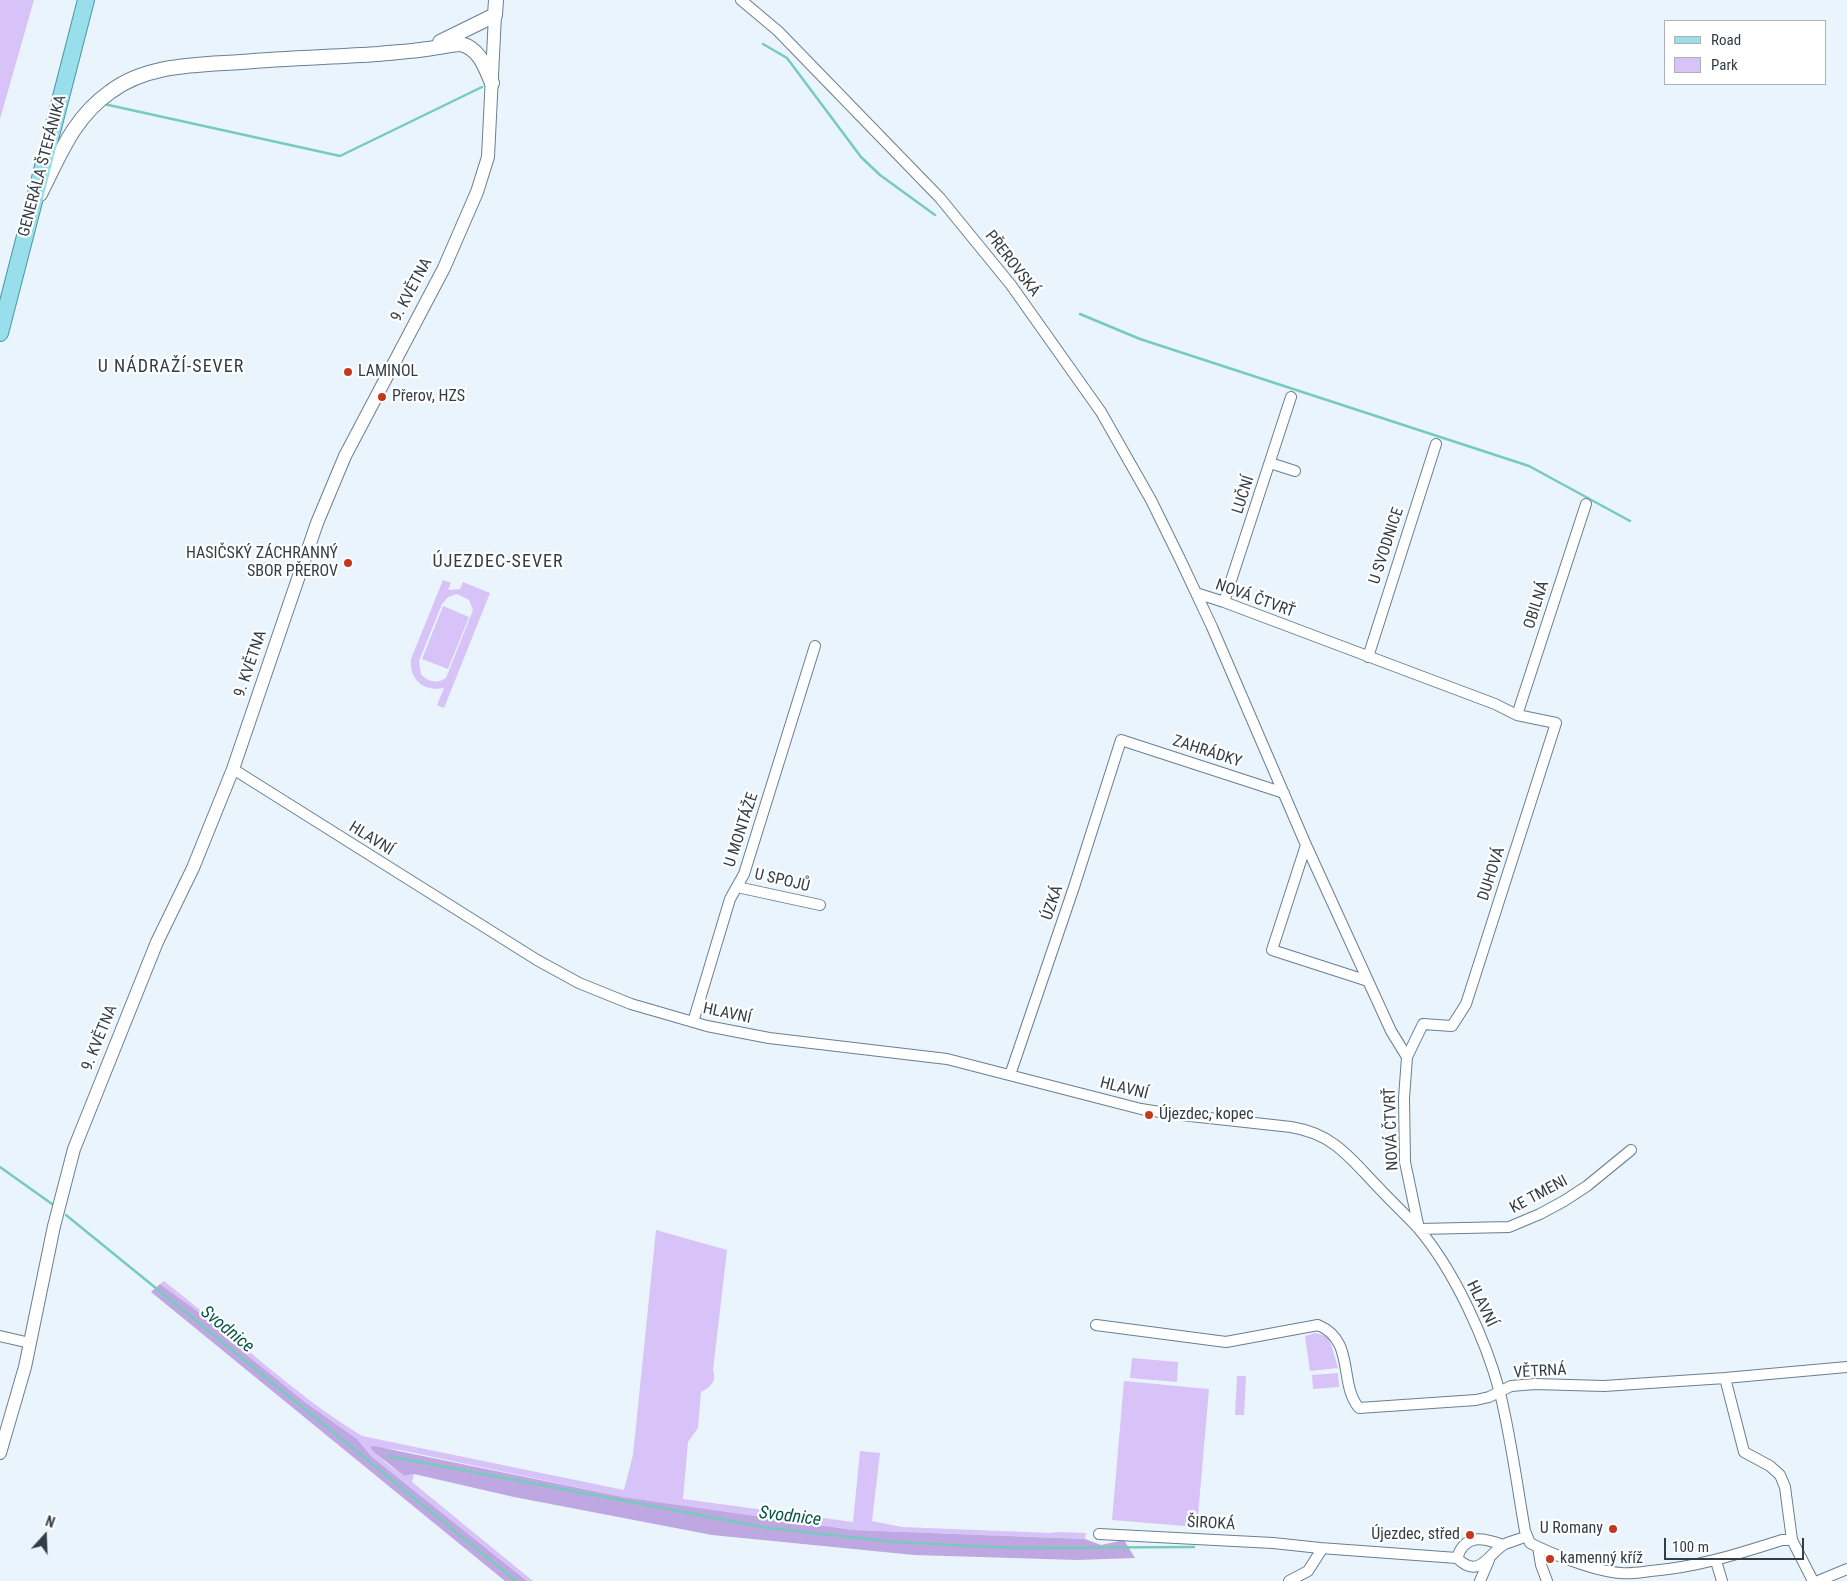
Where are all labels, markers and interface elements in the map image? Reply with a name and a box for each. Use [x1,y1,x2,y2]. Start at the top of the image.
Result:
legend [1664,20,1827,85]
text: Road [1711,31,1741,49]
text: Park [1711,56,1738,74]
street label: GENERÁLA ŠTEFÁNIKA [15,93,71,239]
street label: PŘEROVSKÁ [980,227,1044,301]
street label: 9. KVĚTNA [387,255,437,325]
district label: U NÁDRAŽÍ-SEVER [96,356,246,378]
place label: LAMINOL [358,362,418,382]
marker: LAMINOL [342,366,354,378]
place label: Přerov, HZS [392,387,465,407]
marker: Přerov, HZS [376,391,388,403]
street label: LUČNÍ [1229,473,1259,517]
street label: U SVODNICE [1366,505,1408,587]
place label: HASIČSKÝ ZÁCHRANNÝ SBOR PŘEROV [186,544,338,582]
district label: ÚJEZDEC-SEVER [431,551,565,573]
marker: HASIČSKÝ ZÁCHRANNÝ SBOR PŘEROV [342,557,354,569]
street label: NOVÁ ČTVRŤ [1213,576,1297,622]
street label: OBILNÁ [1520,579,1554,631]
street label: 9. KVĚTNA [231,628,271,700]
street label: ZAHRÁDKY [1170,732,1244,772]
street label: U MONTÁŽE [721,790,763,870]
street label: HLAVNÍ [345,818,397,860]
street label: DUHOVÁ [1474,845,1510,903]
street label: U SPOJŮ [752,865,812,897]
street label: ÚZKÁ [1038,883,1068,923]
street label: HLAVNÍ [701,1000,753,1028]
street label: 9. KVĚTNA [78,1002,122,1074]
street label: HLAVNÍ [1098,1074,1150,1104]
street label: NOVÁ ČTVRŤ [1381,1087,1403,1171]
place label: Újezdec, kopec [1159,1105,1254,1125]
marker: Újezdec, kopec [1143,1109,1155,1121]
street label: KE TMENI [1507,1172,1571,1218]
street label: HLAVNÍ [1462,1278,1500,1330]
water label: Svodnice [196,1302,258,1358]
street label: VĚTRNÁ [1513,1361,1567,1383]
water label: Svodnice [758,1502,822,1532]
north arrow [20,1511,70,1561]
text: N [43,1513,57,1531]
street label: ŠIROKÁ [1186,1513,1236,1535]
place label: U Romany [1540,1519,1603,1539]
marker: U Romany [1607,1523,1619,1535]
place label: Újezdec, střed [1371,1525,1460,1545]
scale bar [1667,1528,1807,1560]
marker: Újezdec, střed [1464,1529,1476,1541]
text: 100 m [1672,1538,1709,1556]
place label: kamenný kříž [1560,1549,1643,1569]
marker: kamenný kříž [1544,1553,1556,1565]

